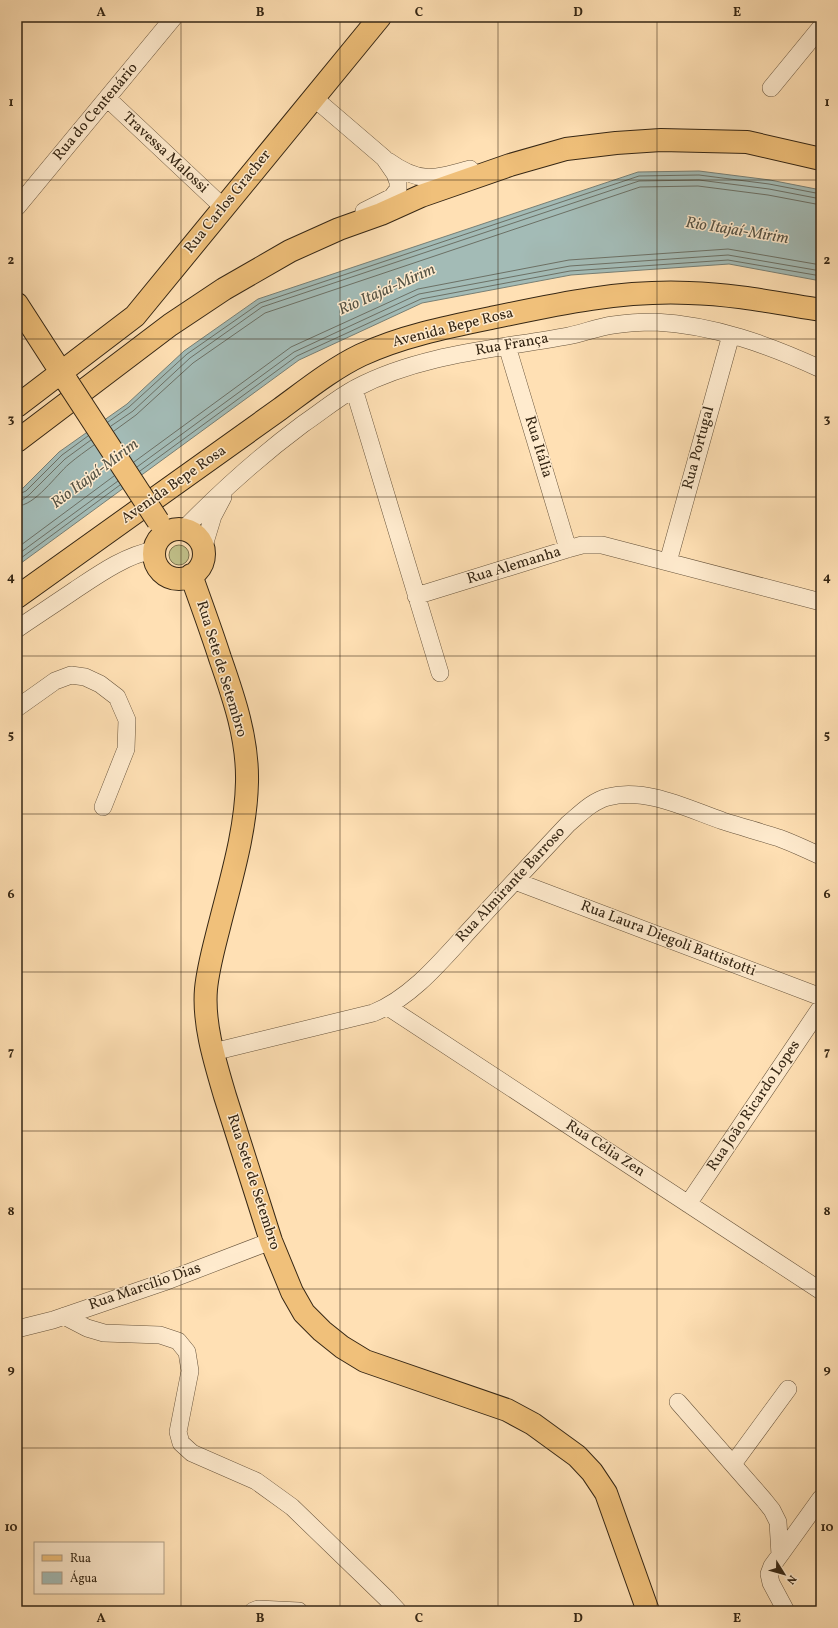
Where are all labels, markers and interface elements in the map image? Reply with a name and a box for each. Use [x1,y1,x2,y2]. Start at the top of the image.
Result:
text: A [96,4,106,22]
text: B [256,4,265,22]
text: C [415,4,423,22]
text: D [573,4,583,22]
text: E [733,4,741,22]
street label: Rua do Centenário [49,59,143,165]
text: 1 [8,94,14,112]
text: 1 [824,94,830,112]
street label: Travessa Malossi [117,107,213,199]
street label: Rua Carlos Gracher [180,146,276,258]
water label: Rio Itajaí-Mirim [684,212,790,250]
text: 2 [8,252,15,270]
text: 2 [824,252,831,270]
water label: Rio Itajaí-Mirim [335,259,439,321]
street label: Avenida Bepe Rosa [390,303,516,353]
street label: Rua França [474,328,550,362]
street label: Rua Portugal [678,404,720,492]
text: 3 [8,411,15,429]
text: 3 [824,411,831,429]
street label: Rua Itália [519,413,557,481]
water label: Rio Itajaí-Mirim [47,434,143,514]
street label: Avenida Bepe Rosa [117,441,231,529]
street label: Rua Alemanha [464,542,564,590]
text: 4 [7,569,15,587]
text: 4 [823,569,831,587]
street label: Rua Sete de Setembro [190,598,252,740]
text: 5 [8,727,14,745]
text: 5 [824,727,830,745]
street label: Rua Almirante Barroso [452,822,570,948]
text: 6 [7,886,15,904]
text: 6 [823,886,831,904]
street label: Rua Laura Diegoli Battistotti [577,896,759,982]
street label: Rua João Ricardo Lopes [702,1036,806,1176]
text: 7 [8,1044,14,1062]
text: 7 [824,1044,830,1062]
street label: Rua Sete de Setembro [221,1111,285,1253]
street label: Rua Célia Zen [561,1115,649,1183]
text: 8 [7,1203,15,1221]
text: 8 [823,1203,831,1221]
street label: Rua Marcílio Dias [86,1258,204,1316]
text: 9 [7,1361,15,1379]
text: 9 [823,1361,831,1379]
text: 10 [4,1519,18,1537]
text: 10 [820,1519,834,1537]
legend [34,1542,164,1594]
text: Rua [70,1551,91,1567]
north arrow [764,1554,804,1594]
text: Água [70,1570,97,1587]
text: N [782,1571,799,1587]
text: A [96,1610,106,1628]
text: B [256,1610,265,1628]
text: C [415,1610,423,1628]
text: D [573,1610,583,1628]
text: E [733,1610,741,1628]

